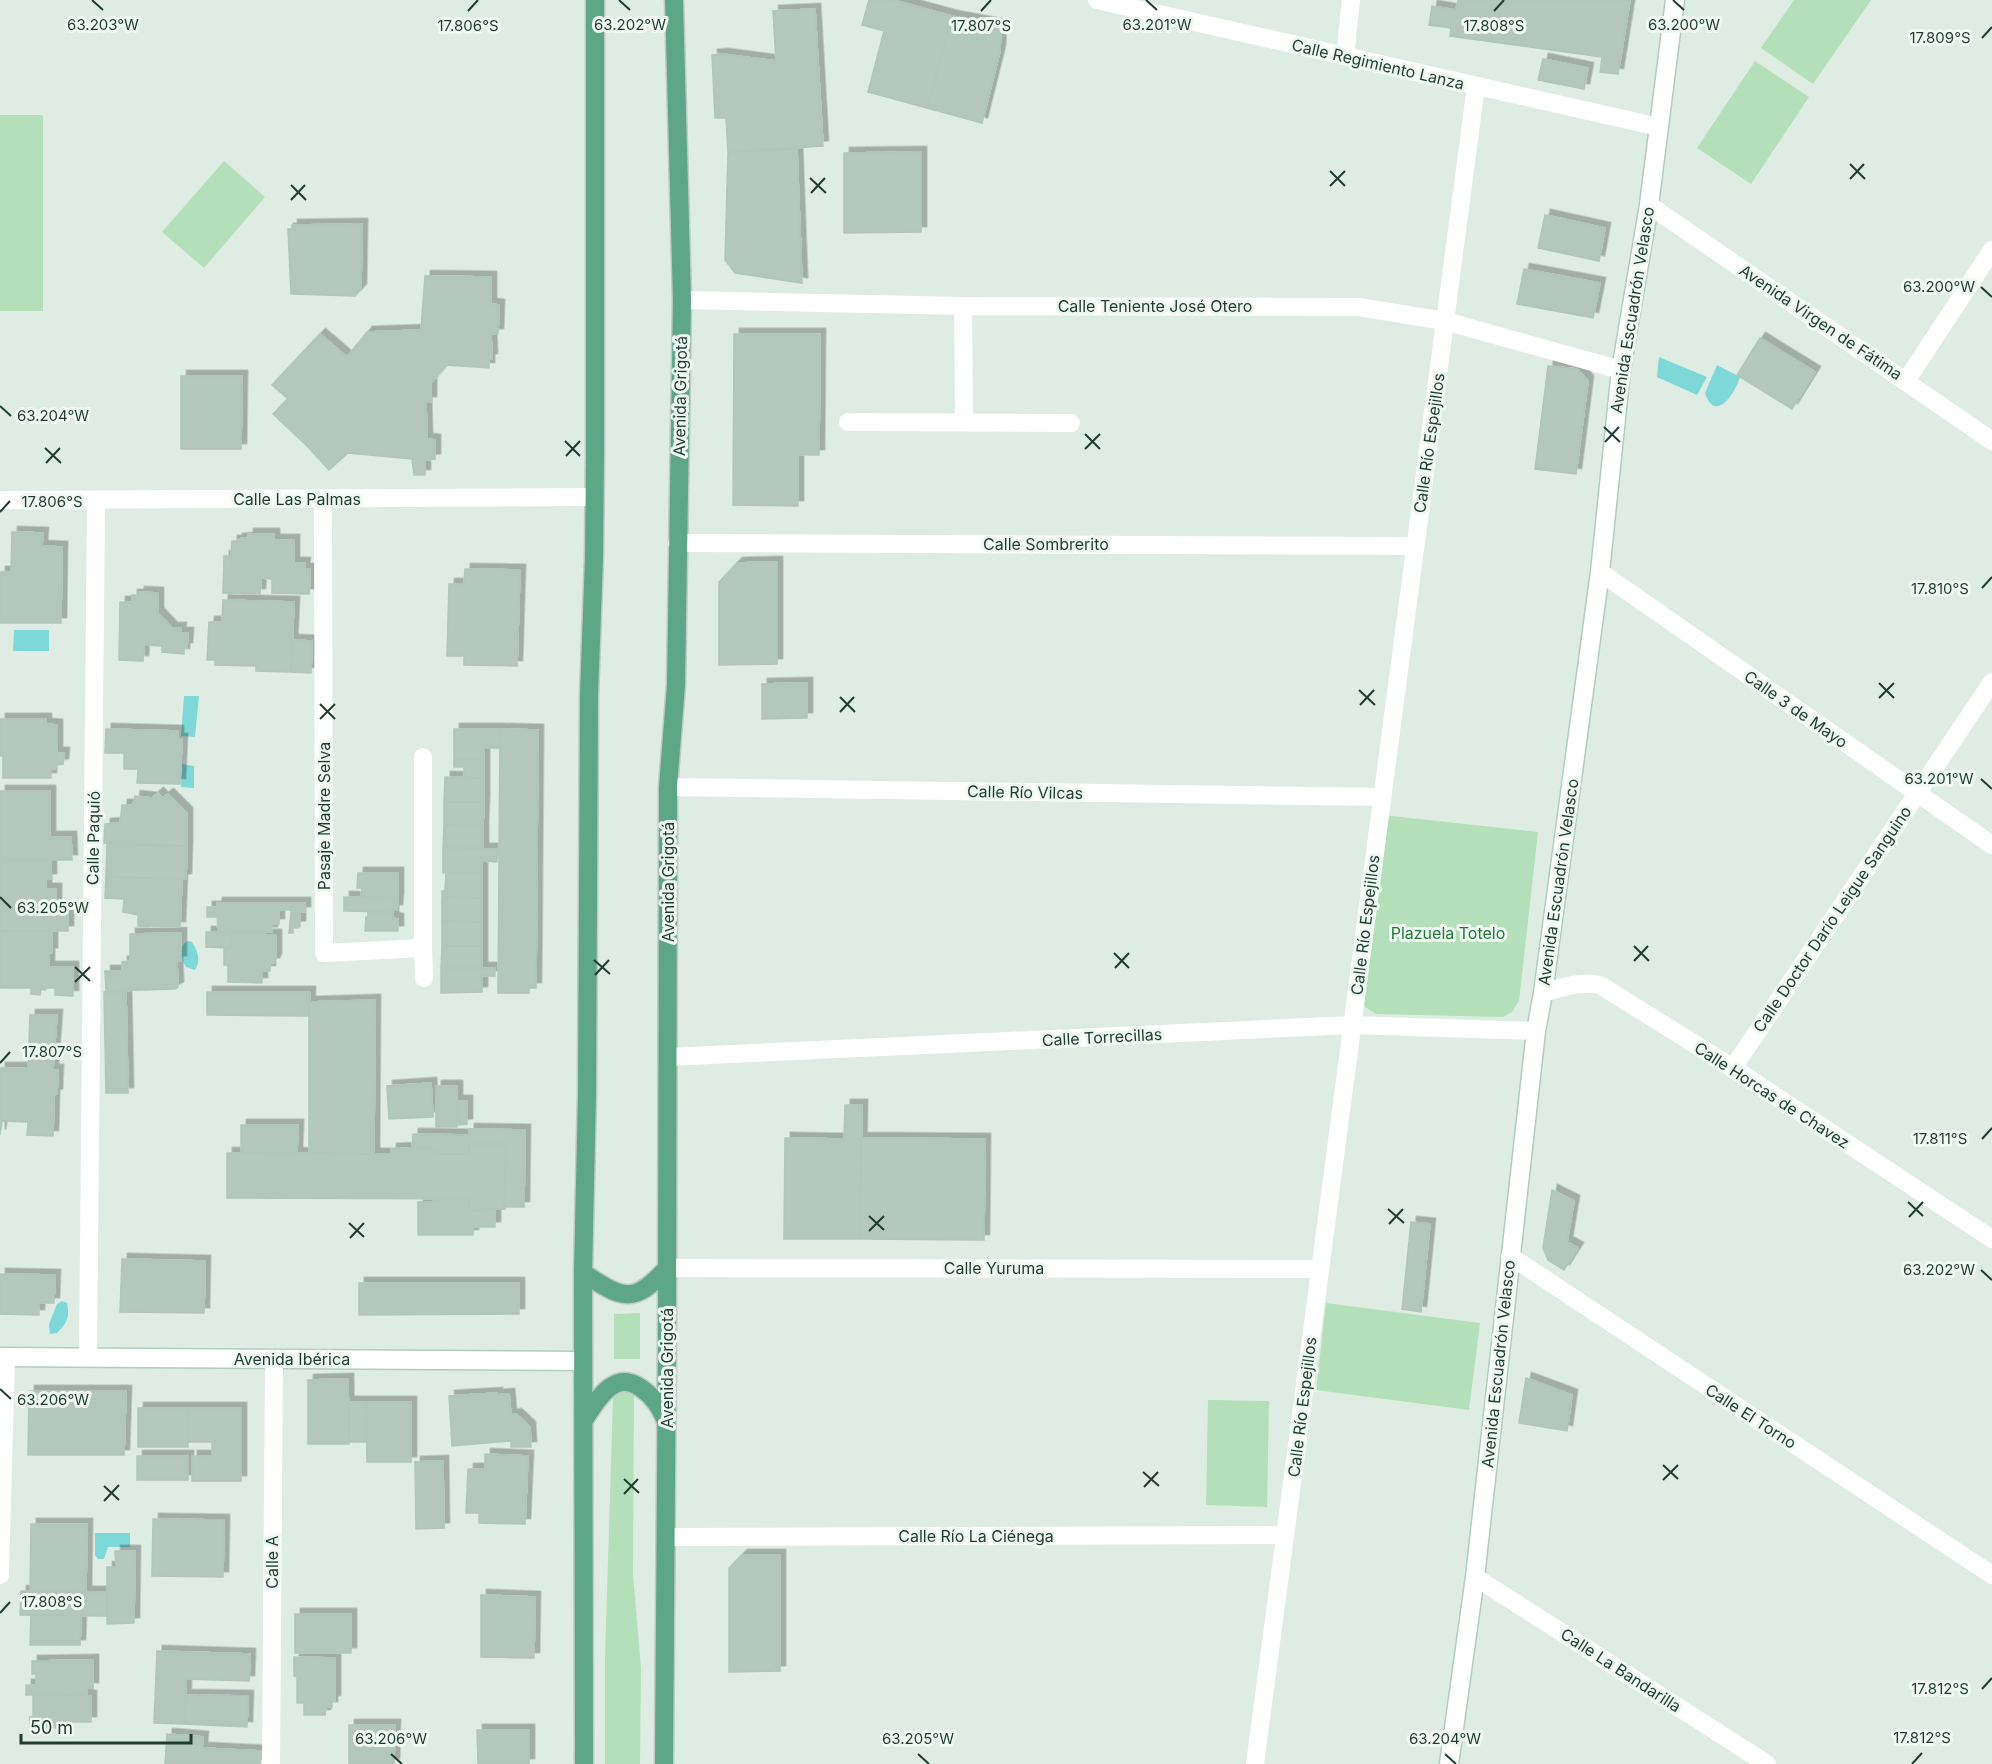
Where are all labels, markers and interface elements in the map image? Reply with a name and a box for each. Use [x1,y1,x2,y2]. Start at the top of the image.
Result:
text: 63.203°W [67,15,139,34]
text: 63.202°W [594,15,666,34]
text: 63.201°W [1123,15,1192,34]
text: 63.200°W [1648,15,1720,34]
text: 17.806°S [437,16,499,35]
text: 17.807°S [951,16,1011,35]
text: 17.808°S [1464,16,1524,35]
text: 17.809°S [1909,28,1971,47]
street label: Calle Regimiento Lanza [1290,34,1466,94]
street label: Avenida Escuadrón Velasco [1606,205,1658,415]
street label: Avenida Virgen de Fátima [1736,260,1906,384]
text: 63.200°W [1903,277,1975,296]
street label: Calle Teniente José Otero [1058,296,1252,316]
street label: Avenida Grigotá [669,336,691,456]
street label: Calle Río Espejillos [1409,372,1449,514]
text: 63.204°W [17,406,89,425]
street label: Calle Las Palmas [233,489,361,509]
text: 17.806°S [21,492,83,511]
street label: Calle Sombrerito [983,534,1109,554]
text: 17.810°S [1911,579,1969,598]
street label: Calle 3 de Mayo [1740,666,1852,752]
street label: Pasaje Madre Selva [314,742,334,890]
text: 63.201°W [1905,769,1974,788]
street label: Avenida Escuadrón Velasco [1534,777,1582,987]
street label: Calle Río Vilcas [967,781,1083,803]
street label: Calle Paquió [82,791,104,885]
street label: Calle Doctor Darío Leigue Sanguino [1749,802,1915,1036]
street label: Avenida Grigotá [658,822,678,942]
street label: Calle Río Espejillos [1346,854,1384,996]
text: 63.205°W [17,898,89,917]
park label: Plazuela Totelo [1391,923,1505,943]
street label: Calle Torrecillas [1041,1024,1163,1050]
street label: Calle Horcas de Chavez [1691,1037,1853,1153]
text: 17.807°S [22,1042,82,1061]
text: 17.811°S [1913,1129,1967,1148]
street label: Calle Yuruma [944,1258,1044,1278]
street label: Avenida Escuadrón Velasco [1477,1259,1519,1469]
text: 63.202°W [1903,1260,1975,1279]
street label: Avenida Grigotá [657,1308,677,1428]
street label: Calle Río Espejillos [1283,1336,1321,1478]
street label: Avenida Ibérica [234,1349,350,1369]
street label: Calle El Torno [1702,1379,1800,1453]
text: 63.206°W [17,1390,89,1409]
street label: Calle Río La Ciénega [898,1526,1054,1546]
street label: Calle A [262,1535,282,1589]
text: 17.808°S [22,1592,82,1611]
street label: Calle La Bandarilla [1557,1624,1685,1716]
text: 17.812°S [1911,1679,1969,1698]
scale bar [21,1707,190,1745]
text: 50 m [30,1717,73,1738]
text: 17.812°S [1893,1728,1951,1747]
text: 63.206°W [355,1729,427,1748]
text: 63.205°W [882,1729,954,1748]
text: 63.204°W [1409,1729,1481,1748]

